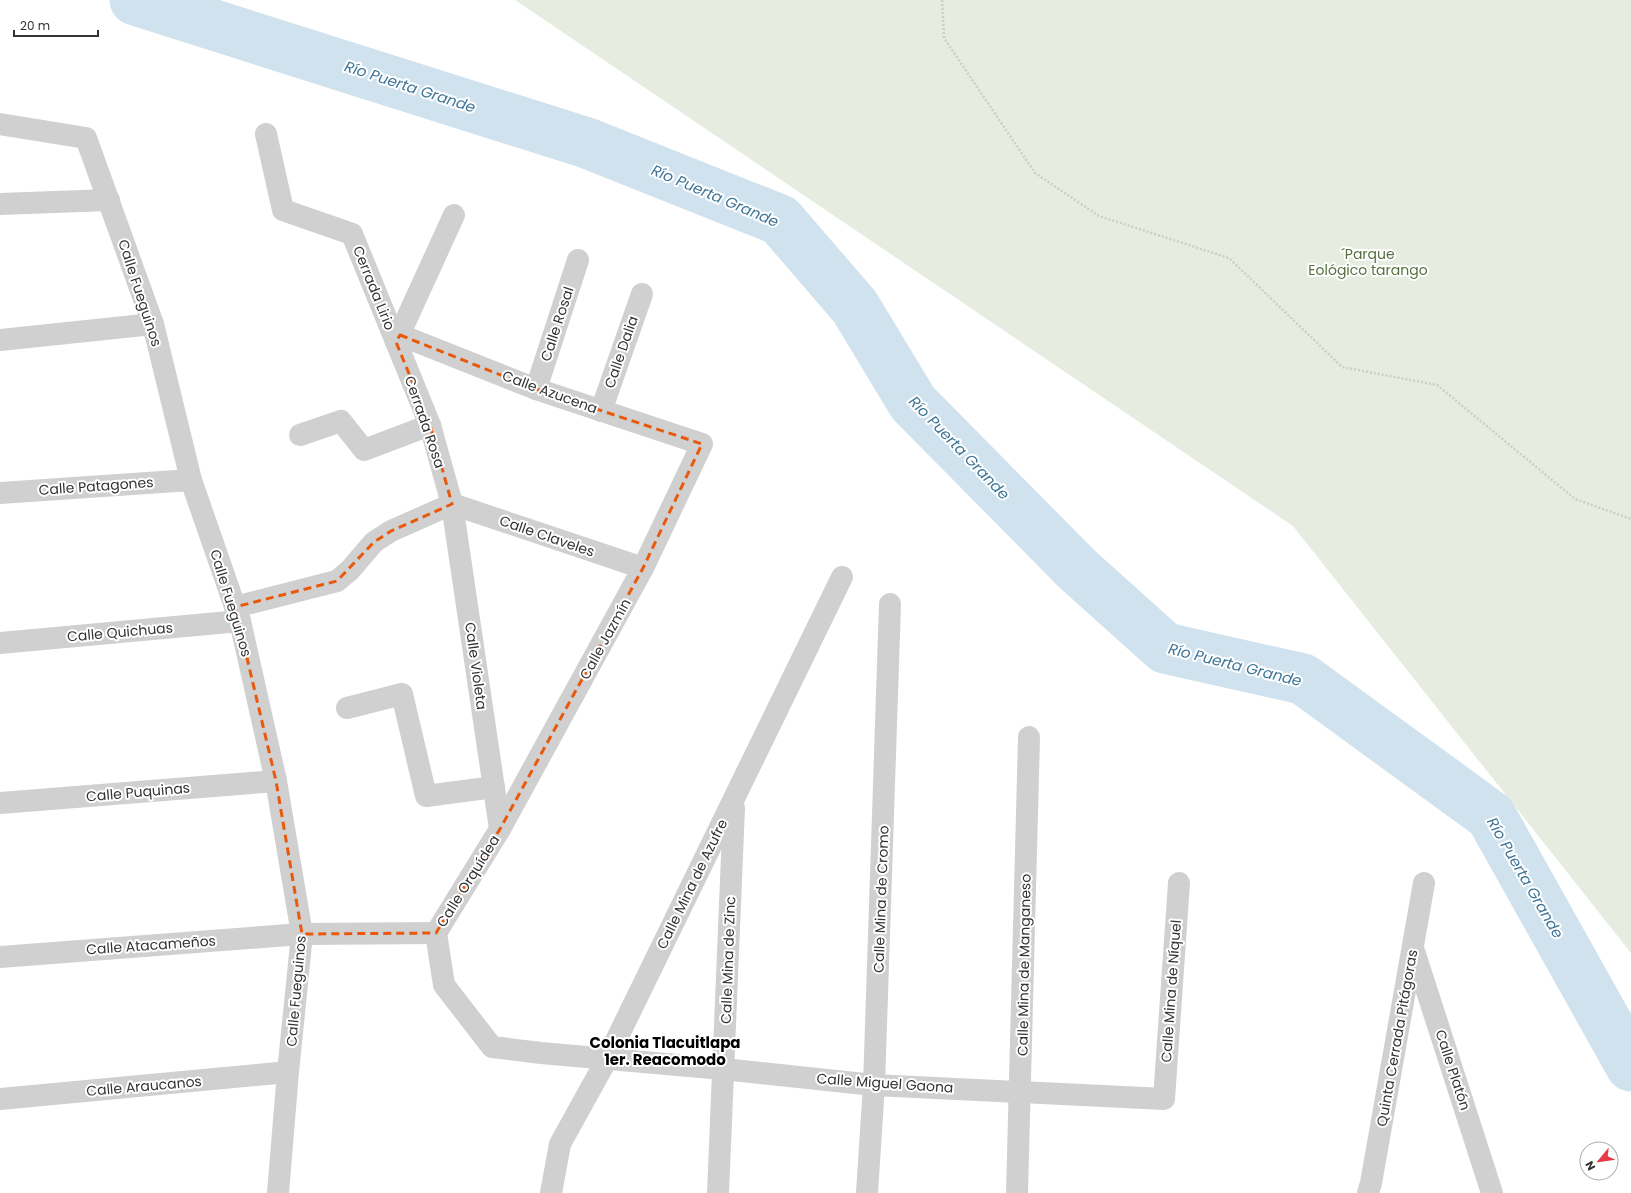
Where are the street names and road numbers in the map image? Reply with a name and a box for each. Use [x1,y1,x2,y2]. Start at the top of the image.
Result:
street label: Calle Fueguinos [113,237,167,349]
street label: Cerrada Lirio [348,243,400,333]
street label: Calle Rosal [536,284,578,364]
street label: Calle Dalia [599,313,643,391]
street label: Calle Azucena [500,366,600,418]
street label: Cerrada Rosa [400,373,450,471]
street label: Calle Patagones [38,472,154,500]
street label: Calle Claveles [497,510,597,562]
street label: Calle Fueguinos [205,547,257,659]
street label: Calle Jazmín [575,595,635,683]
street label: Calle Quichuas [66,617,174,647]
street label: Calle Violeta [460,621,492,711]
street label: Calle Puquinas [85,777,191,807]
street label: Calle Mina de Azufre [652,815,732,952]
street label: Calle Mina de Cromo [868,825,894,973]
street label: Calle Orquídea [432,831,504,931]
street label: Calle Mina de Manganeso [1012,874,1036,1056]
street label: Calle Mina de Zinc [716,896,740,1024]
street label: Calle Mina de Níquel [1156,919,1186,1063]
street label: Calle Atacameños [86,930,216,960]
street label: Calle Fueguinos [281,935,311,1047]
street label: Quinta Cerrada Pitágoras [1372,948,1422,1128]
street label: Calle Platón [1431,1027,1475,1113]
street label: Calle Miguel Gaona [816,1068,954,1098]
street label: Calle Araucanos [85,1071,203,1101]

